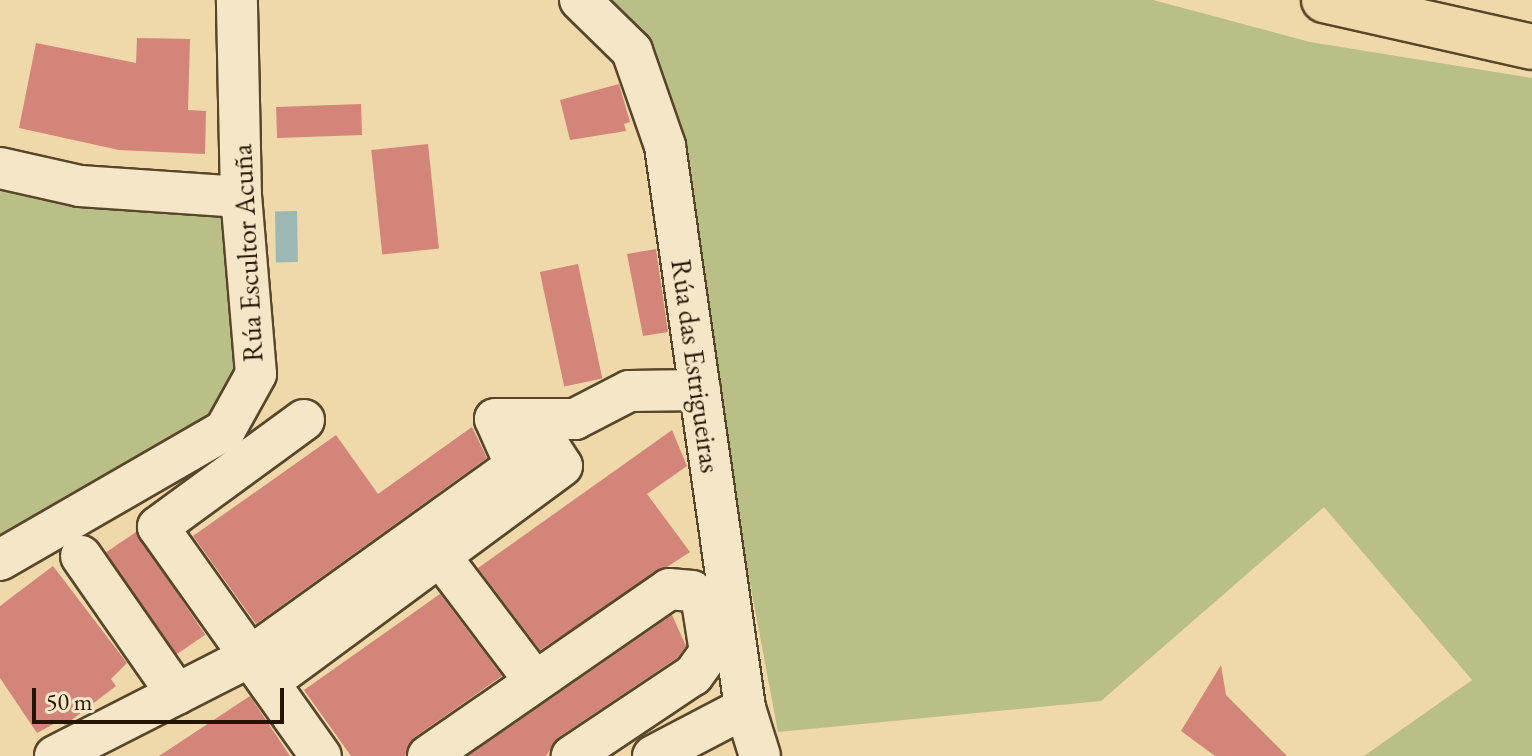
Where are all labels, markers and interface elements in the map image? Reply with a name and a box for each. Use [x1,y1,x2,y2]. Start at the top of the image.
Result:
street label: Rúa Escultor Acuña [225,143,269,363]
street label: Rúa das Estrigueiras [664,257,728,475]
scale bar [36,672,288,722]
text: 50 m [46,686,93,717]

